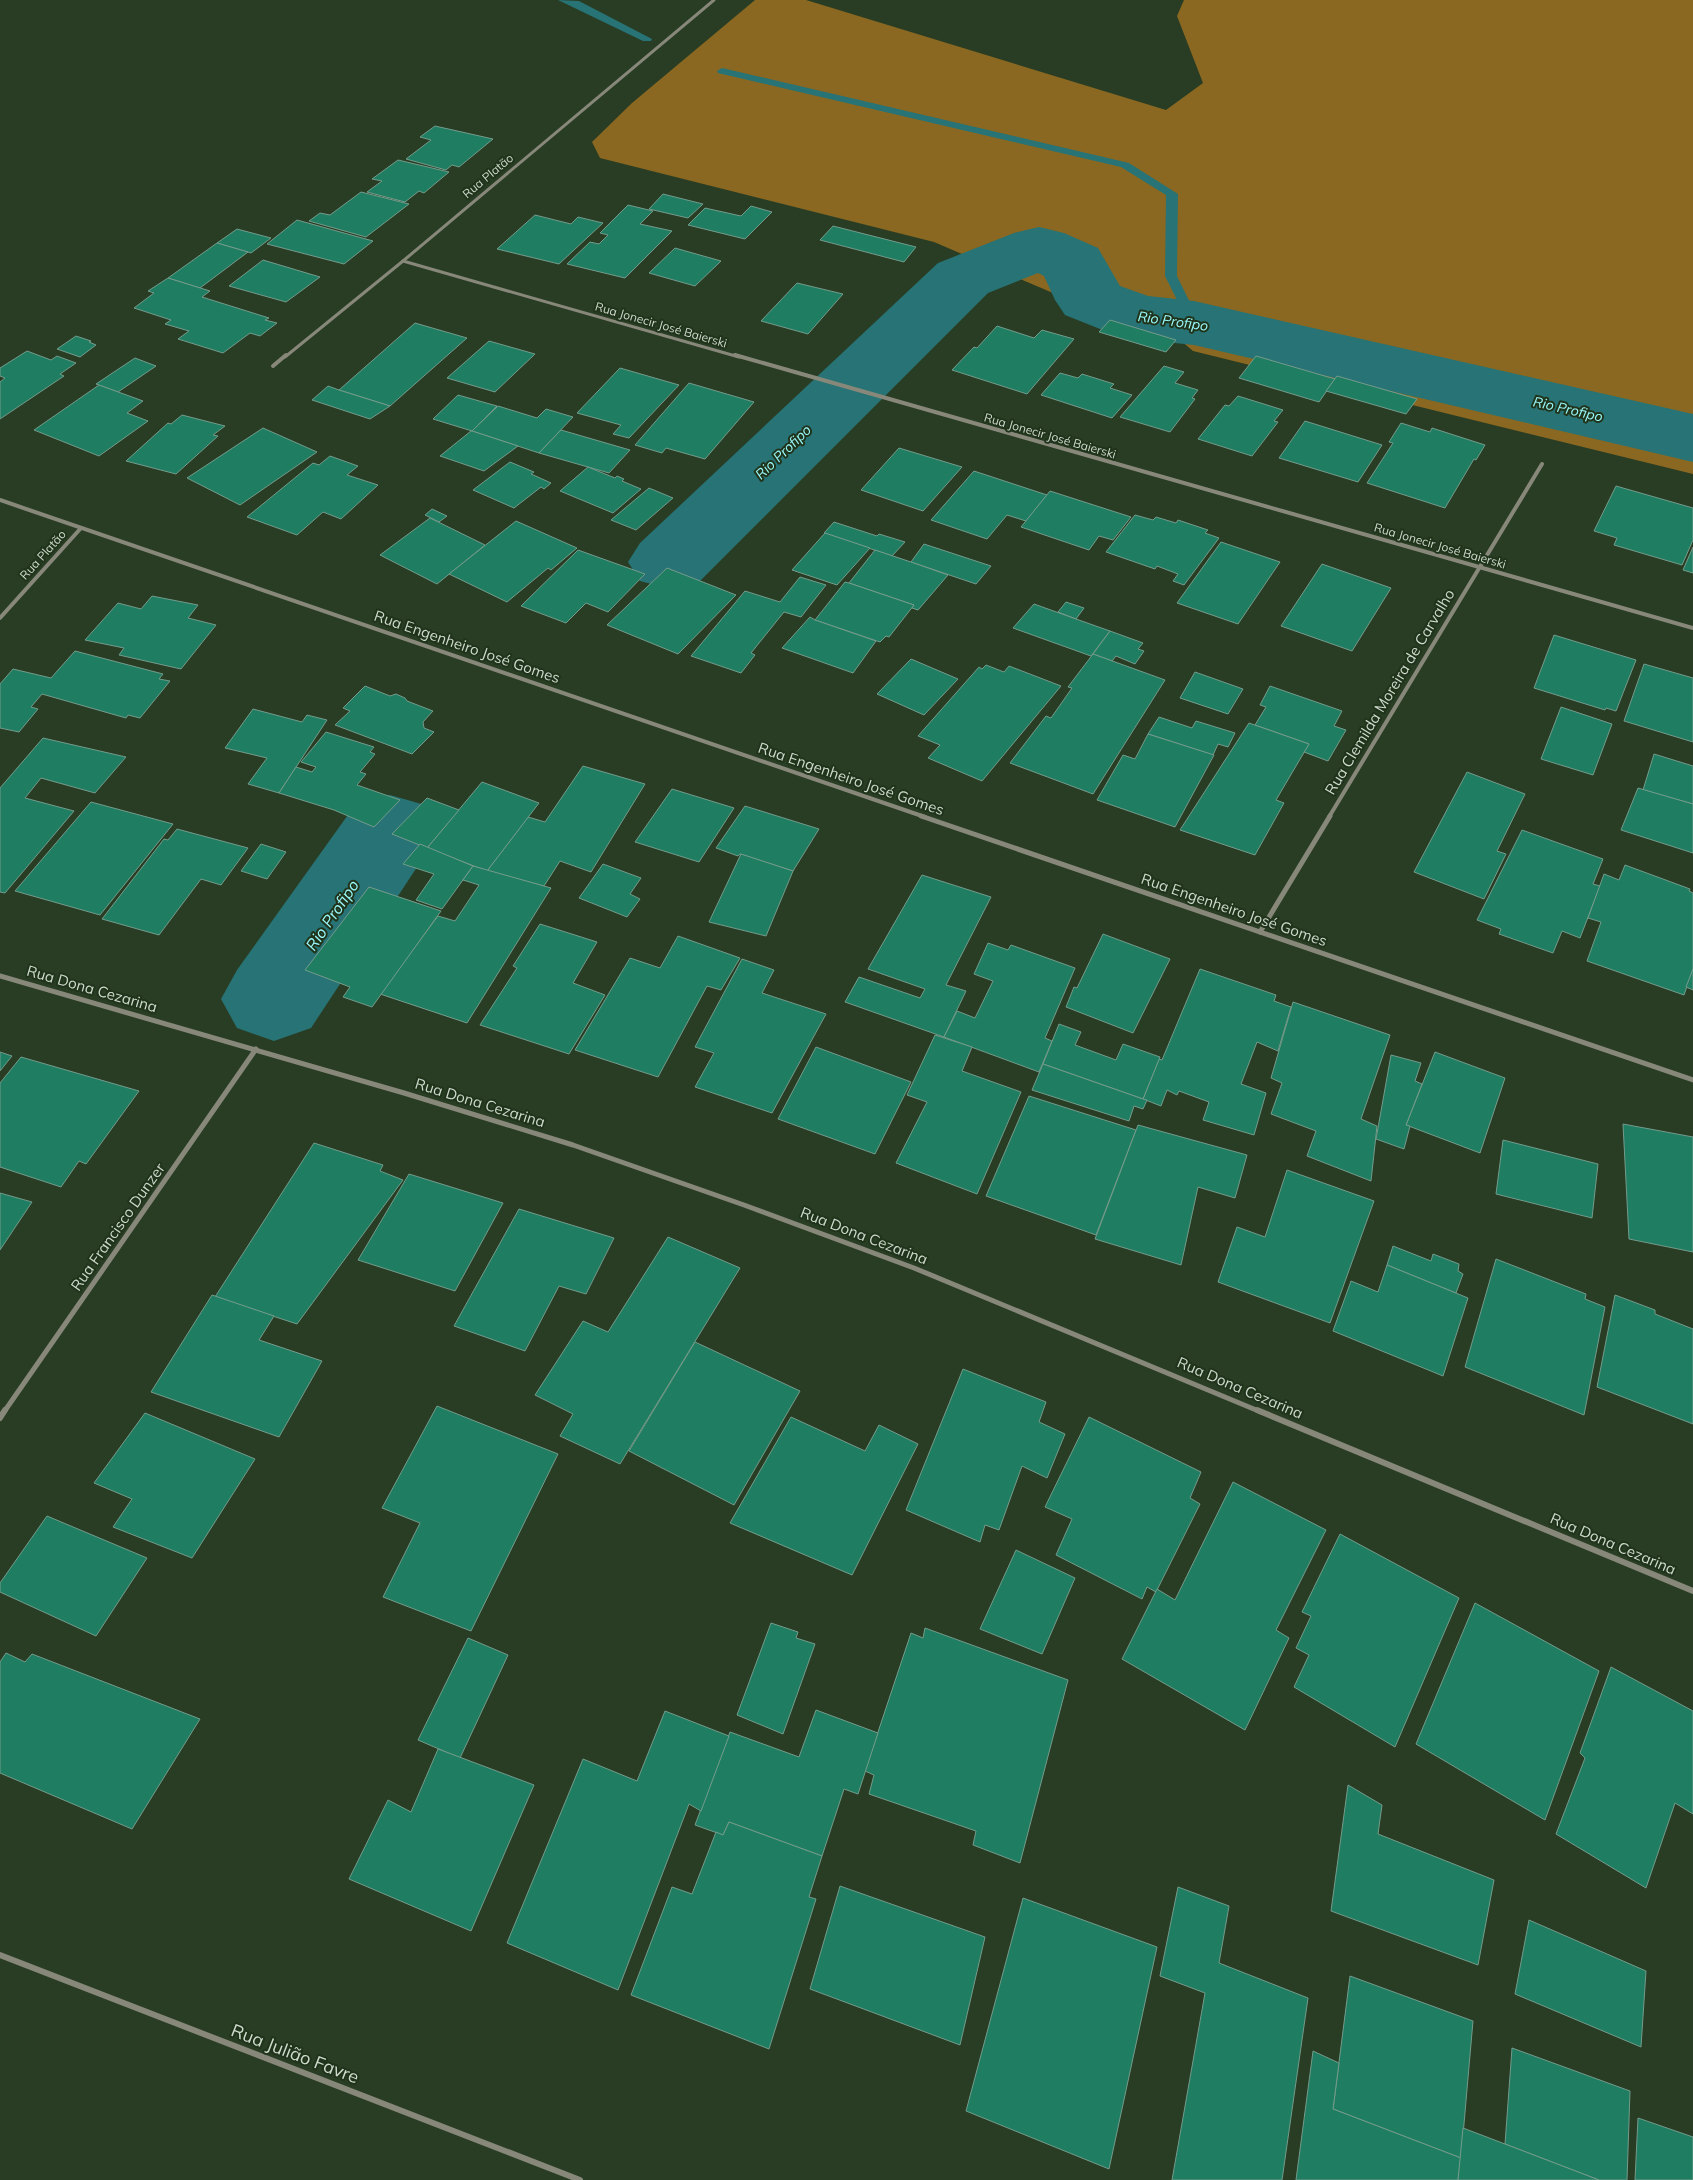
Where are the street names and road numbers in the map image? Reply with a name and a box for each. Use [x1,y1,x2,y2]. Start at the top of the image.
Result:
street label: Rua Platão [459,150,516,201]
street label: Rua Jonecir José Baierski [593,298,729,351]
street label: Rua Jonecir José Baierski [982,409,1118,462]
street label: Rua Jonecir José Baierski [1372,519,1508,572]
street label: Rua Platão [16,527,69,583]
street label: Rua Clemilda Moreira de Carvalho [1320,585,1459,798]
street label: Rua Engenheiro José Gomes [372,606,563,687]
street label: Rua Engenheiro José Gomes [756,738,947,819]
street label: Rua Engenheiro José Gomes [1139,869,1330,950]
street label: Rua Dona Cezarina [25,961,160,1016]
street label: Rua Dona Cezarina [413,1074,547,1131]
street label: Rua Francisco Dunzer [66,1159,169,1294]
street label: Rua Dona Cezarina [798,1203,931,1269]
street label: Rua Dona Cezarina [1174,1352,1306,1423]
street label: Rua Dona Cezarina [1547,1508,1679,1579]
street label: Rua Julião Favre [228,2019,362,2089]

